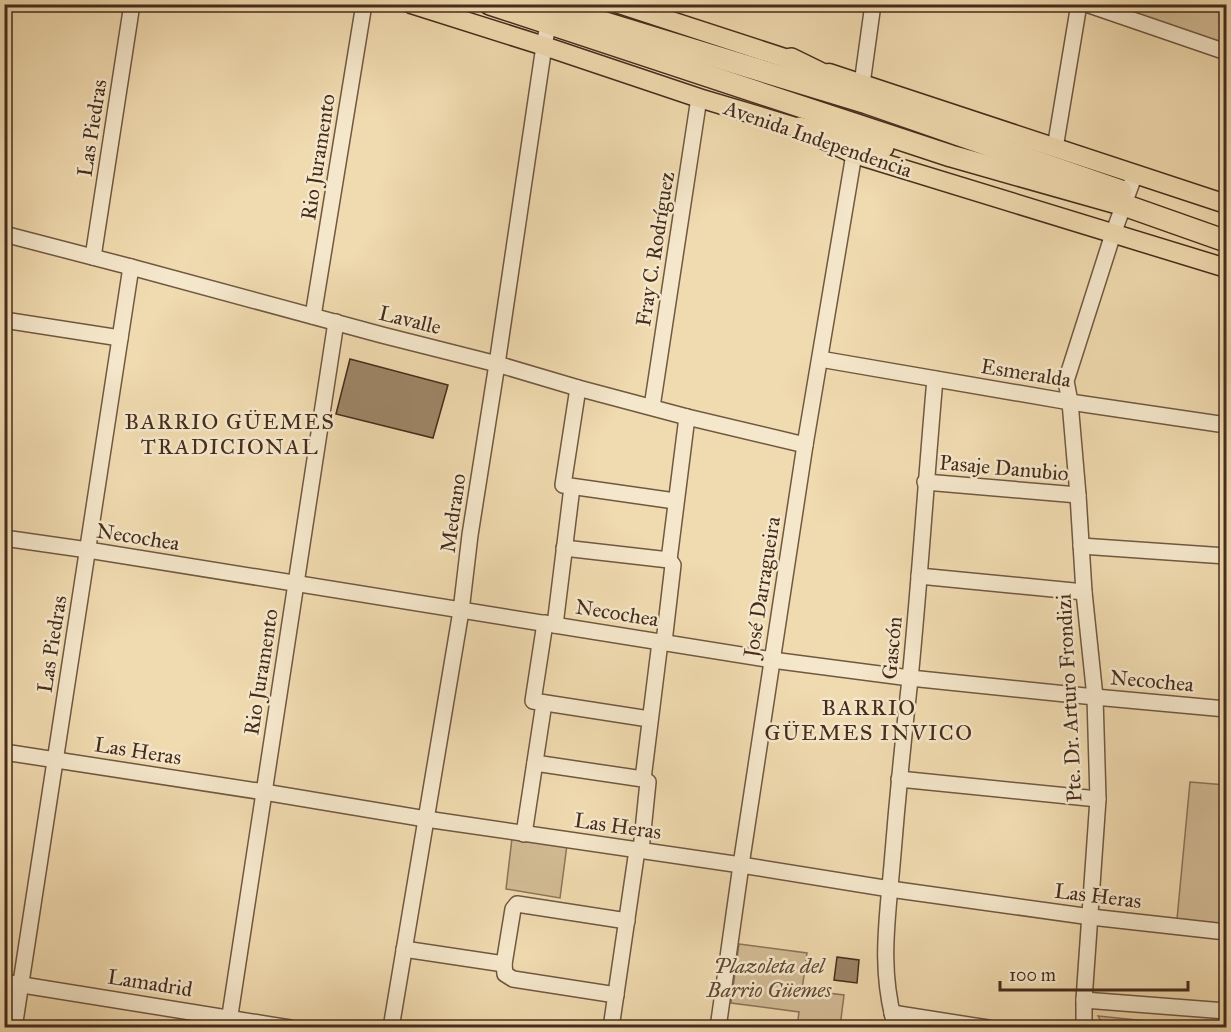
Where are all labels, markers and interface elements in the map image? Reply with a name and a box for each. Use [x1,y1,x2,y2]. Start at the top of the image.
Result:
street label: Las Piedras [71,78,113,178]
street label: Rio Juramento [295,92,341,222]
street label: Avenida Independencia [720,94,916,183]
street label: Fray C. Rodríguez [630,169,680,328]
street label: Lavalle [376,300,444,340]
street label: Esmeralda [979,353,1073,393]
district label: BARRIO GÜEMES TRADICIONAL [125,408,335,460]
street label: Pasaje Danubio [938,449,1070,487]
street label: Medrano [435,472,471,554]
street label: José Darragueira [738,515,786,661]
street label: Necochea [95,518,182,556]
street label: Pte. Dr. Arturo Frondizi [1051,593,1087,803]
street label: Las Piedras [31,594,73,694]
street label: Necochea [574,594,661,632]
street label: Rio Juramento [238,607,284,737]
street label: Gascón [876,616,908,680]
street label: Necochea [1109,664,1195,698]
district label: BARRIO GÜEMES INVICO [765,694,973,746]
street label: Las Heras [93,731,183,771]
street label: Las Heras [573,807,663,845]
street label: Las Heras [1053,878,1143,914]
park label: Plazoleta del Barrio Güemes [706,953,832,1003]
scale bar [1000,954,1188,992]
street label: Lamadrid [106,963,195,1003]
text: 100 m [1009,964,1056,986]

